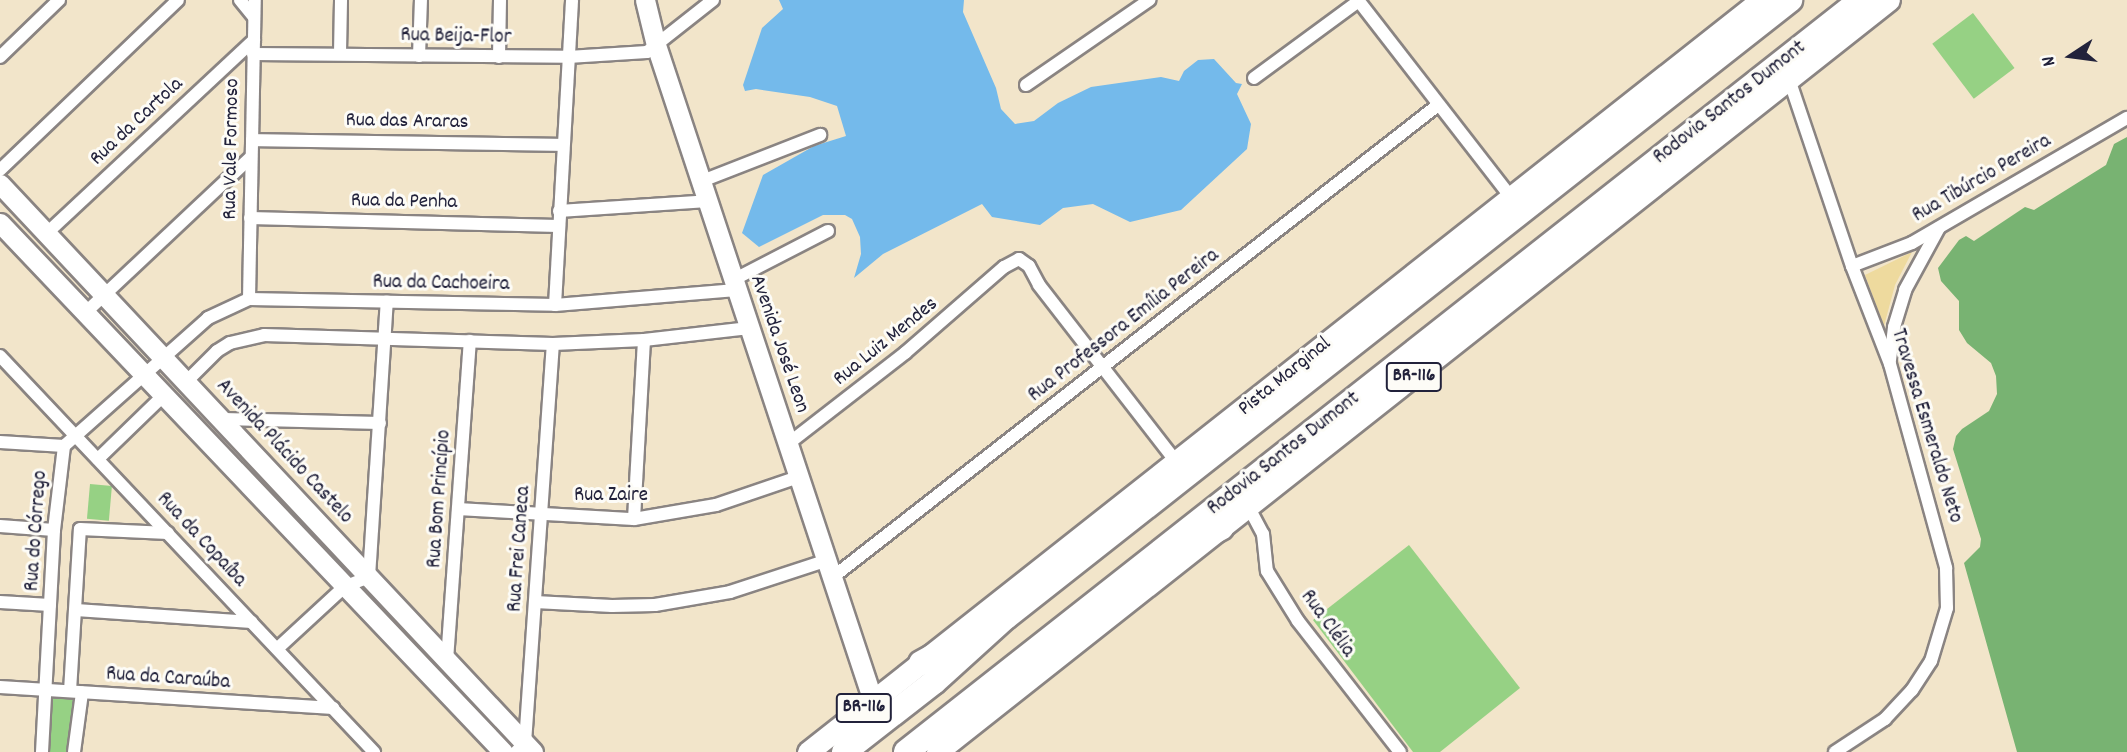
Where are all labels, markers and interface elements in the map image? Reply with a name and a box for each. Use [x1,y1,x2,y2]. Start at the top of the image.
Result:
north arrow [2036,21,2106,91]
street label: Rua Beija-Flor [400,23,512,51]
street label: Rodovia Santos Dumont [1649,36,1811,170]
text: N [2036,53,2064,68]
street label: Rua da Cartola [85,72,189,172]
street label: Rua Vale Formoso [218,78,246,220]
street label: Rua das Araras [345,108,469,136]
street label: Rua Tibúrcio Pereira [1908,129,2056,229]
street label: Rua da Penha [351,188,457,216]
street label: Rua Professora Emília Pereira [1024,244,1224,408]
street label: Rua da Cachoeira [372,270,510,298]
street label: Avenida José Leon [744,272,814,416]
street label: Rua Luiz Mendes [829,292,943,392]
street label: Travessa Esmeraldo Neto [1884,326,1968,526]
street label: Pista Marginal [1233,332,1337,422]
road number: BR-116 [1384,362,1444,392]
street label: Avenida Plácido Castelo [210,374,358,530]
street label: Rodovia Santos Dumont [1203,387,1365,521]
street label: Rua Bom Princípio [423,429,457,569]
street label: Rua do Córrego [20,470,54,592]
street label: Rua Zaire [574,483,648,509]
street label: Rua Frei Caneca [503,485,537,613]
street label: Rua da Copaíba [151,487,251,593]
street label: Rua Clélia [1294,585,1360,663]
street label: Rua da Caraúba [105,662,231,696]
road number: BR-116 [834,692,894,723]

